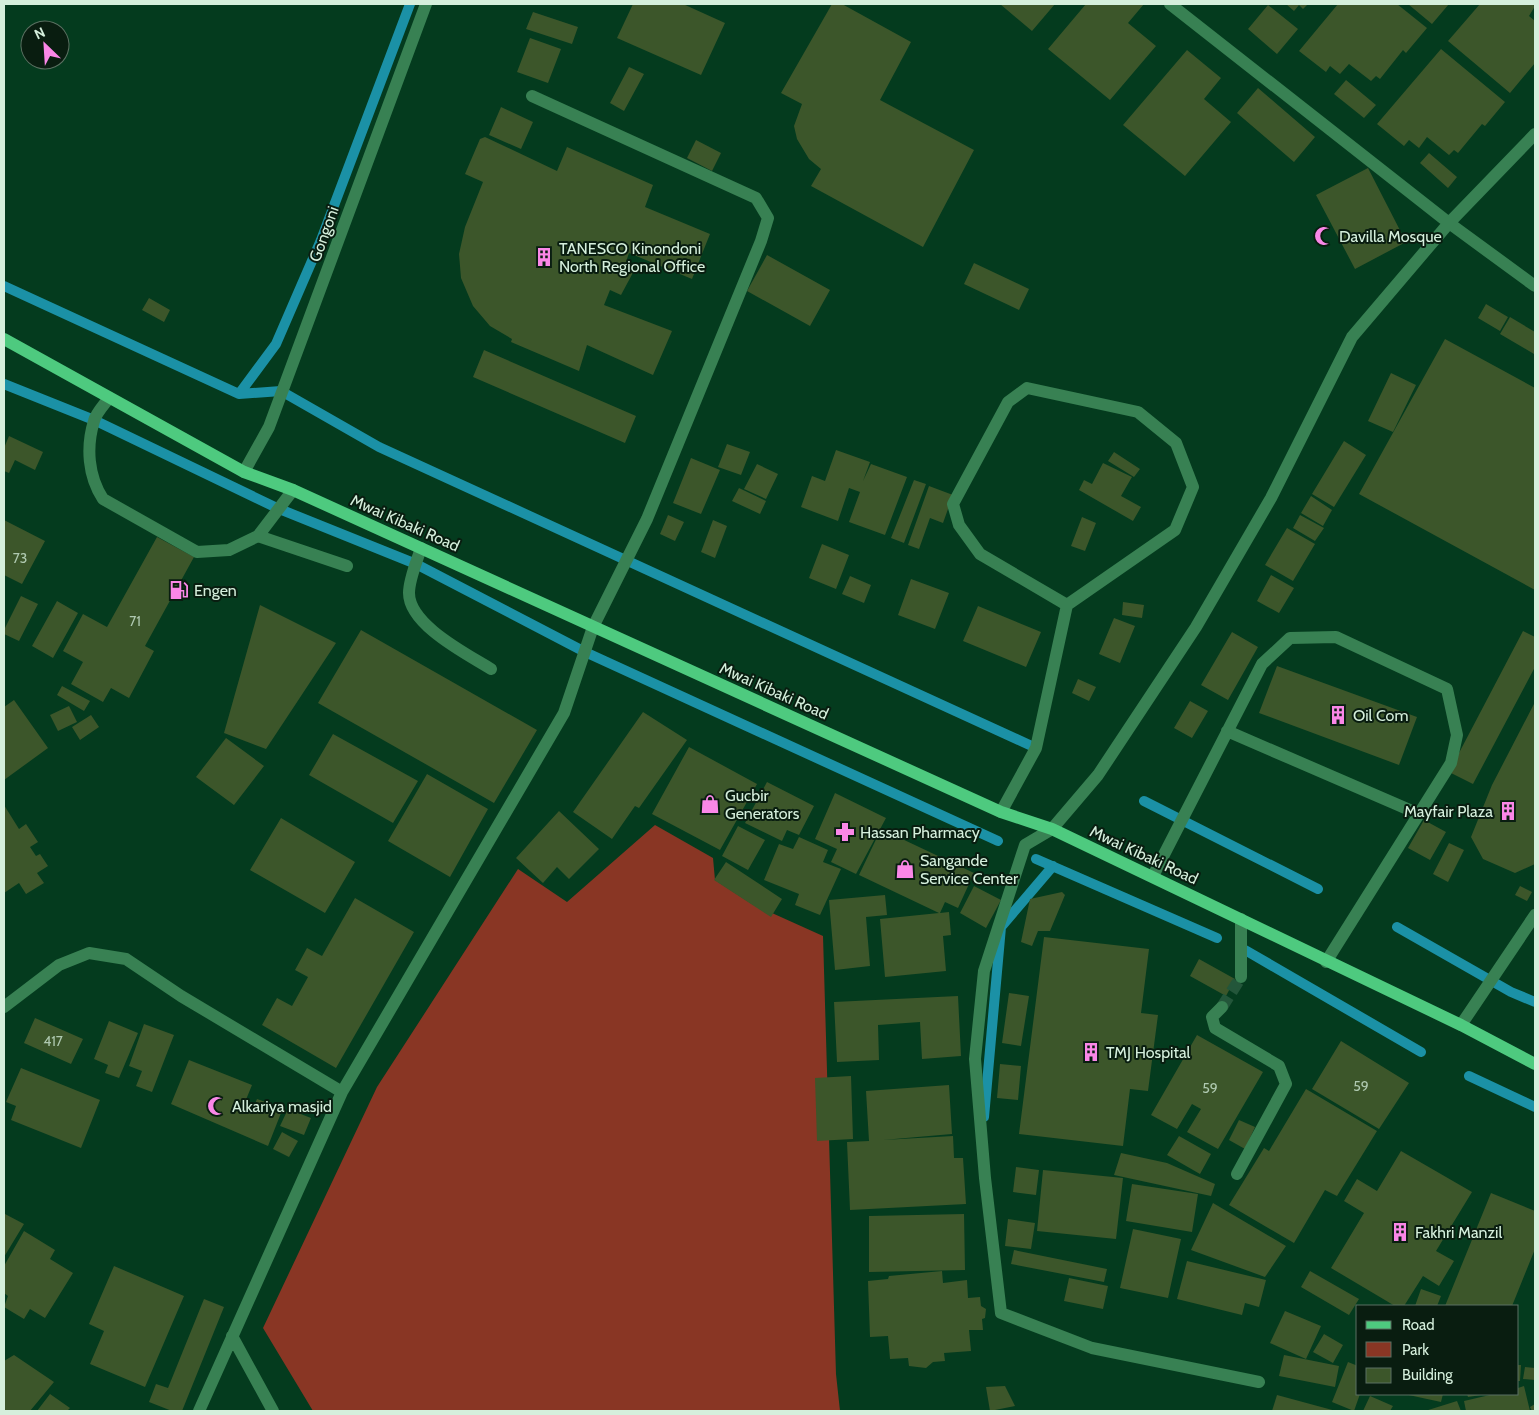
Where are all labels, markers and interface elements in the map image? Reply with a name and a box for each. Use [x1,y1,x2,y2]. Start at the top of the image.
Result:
north arrow [20,20,70,70]
text: N [31,23,48,43]
street label: Gongoni [305,204,343,264]
mosque icon: Davilla Mosque [1313,225,1335,247]
place label: Davilla Mosque [1339,227,1442,246]
place label: TANESCO Kinondoni North Regional Office [559,239,705,276]
building icon: TANESCO Kinondoni North Regional Office [533,246,555,268]
street label: Mwai Kibaki Road [348,490,462,556]
house number: 73 [13,549,27,567]
fuel station icon: Engen [168,579,190,601]
place label: Engen [194,581,237,600]
house number: 71 [129,612,141,630]
street label: Mwai Kibaki Road [717,658,831,724]
building icon: Oil Com [1327,704,1349,726]
place label: Oil Com [1353,706,1408,725]
place label: Gucbir Generators [725,786,800,823]
shop icon: Gucbir Generators [699,793,721,815]
building icon: Mayfair Plaza [1497,800,1519,822]
place label: Mayfair Plaza [1404,802,1493,821]
pharmacy icon: Hassan Pharmacy [834,821,856,843]
street label: Mwai Kibaki Road [1087,822,1201,888]
place label: Hassan Pharmacy [860,823,980,842]
place label: Sangande Service Center [920,851,1019,888]
shop icon: Sangande Service Center [894,858,916,880]
house number: 417 [43,1032,63,1050]
building icon: TMJ Hospital [1080,1041,1102,1063]
place label: TMJ Hospital [1106,1043,1191,1062]
house number: 59 [1353,1077,1369,1095]
house number: 59 [1202,1079,1218,1097]
mosque icon: Alkariya masjid [206,1095,228,1117]
place label: Alkariya masjid [232,1097,332,1116]
building icon: Fakhri Manzil [1389,1221,1411,1243]
place label: Fakhri Manzil [1415,1223,1502,1242]
legend [1356,1305,1519,1395]
text: Road [1402,1316,1435,1334]
text: Park [1402,1341,1429,1359]
text: Building [1402,1366,1453,1384]

